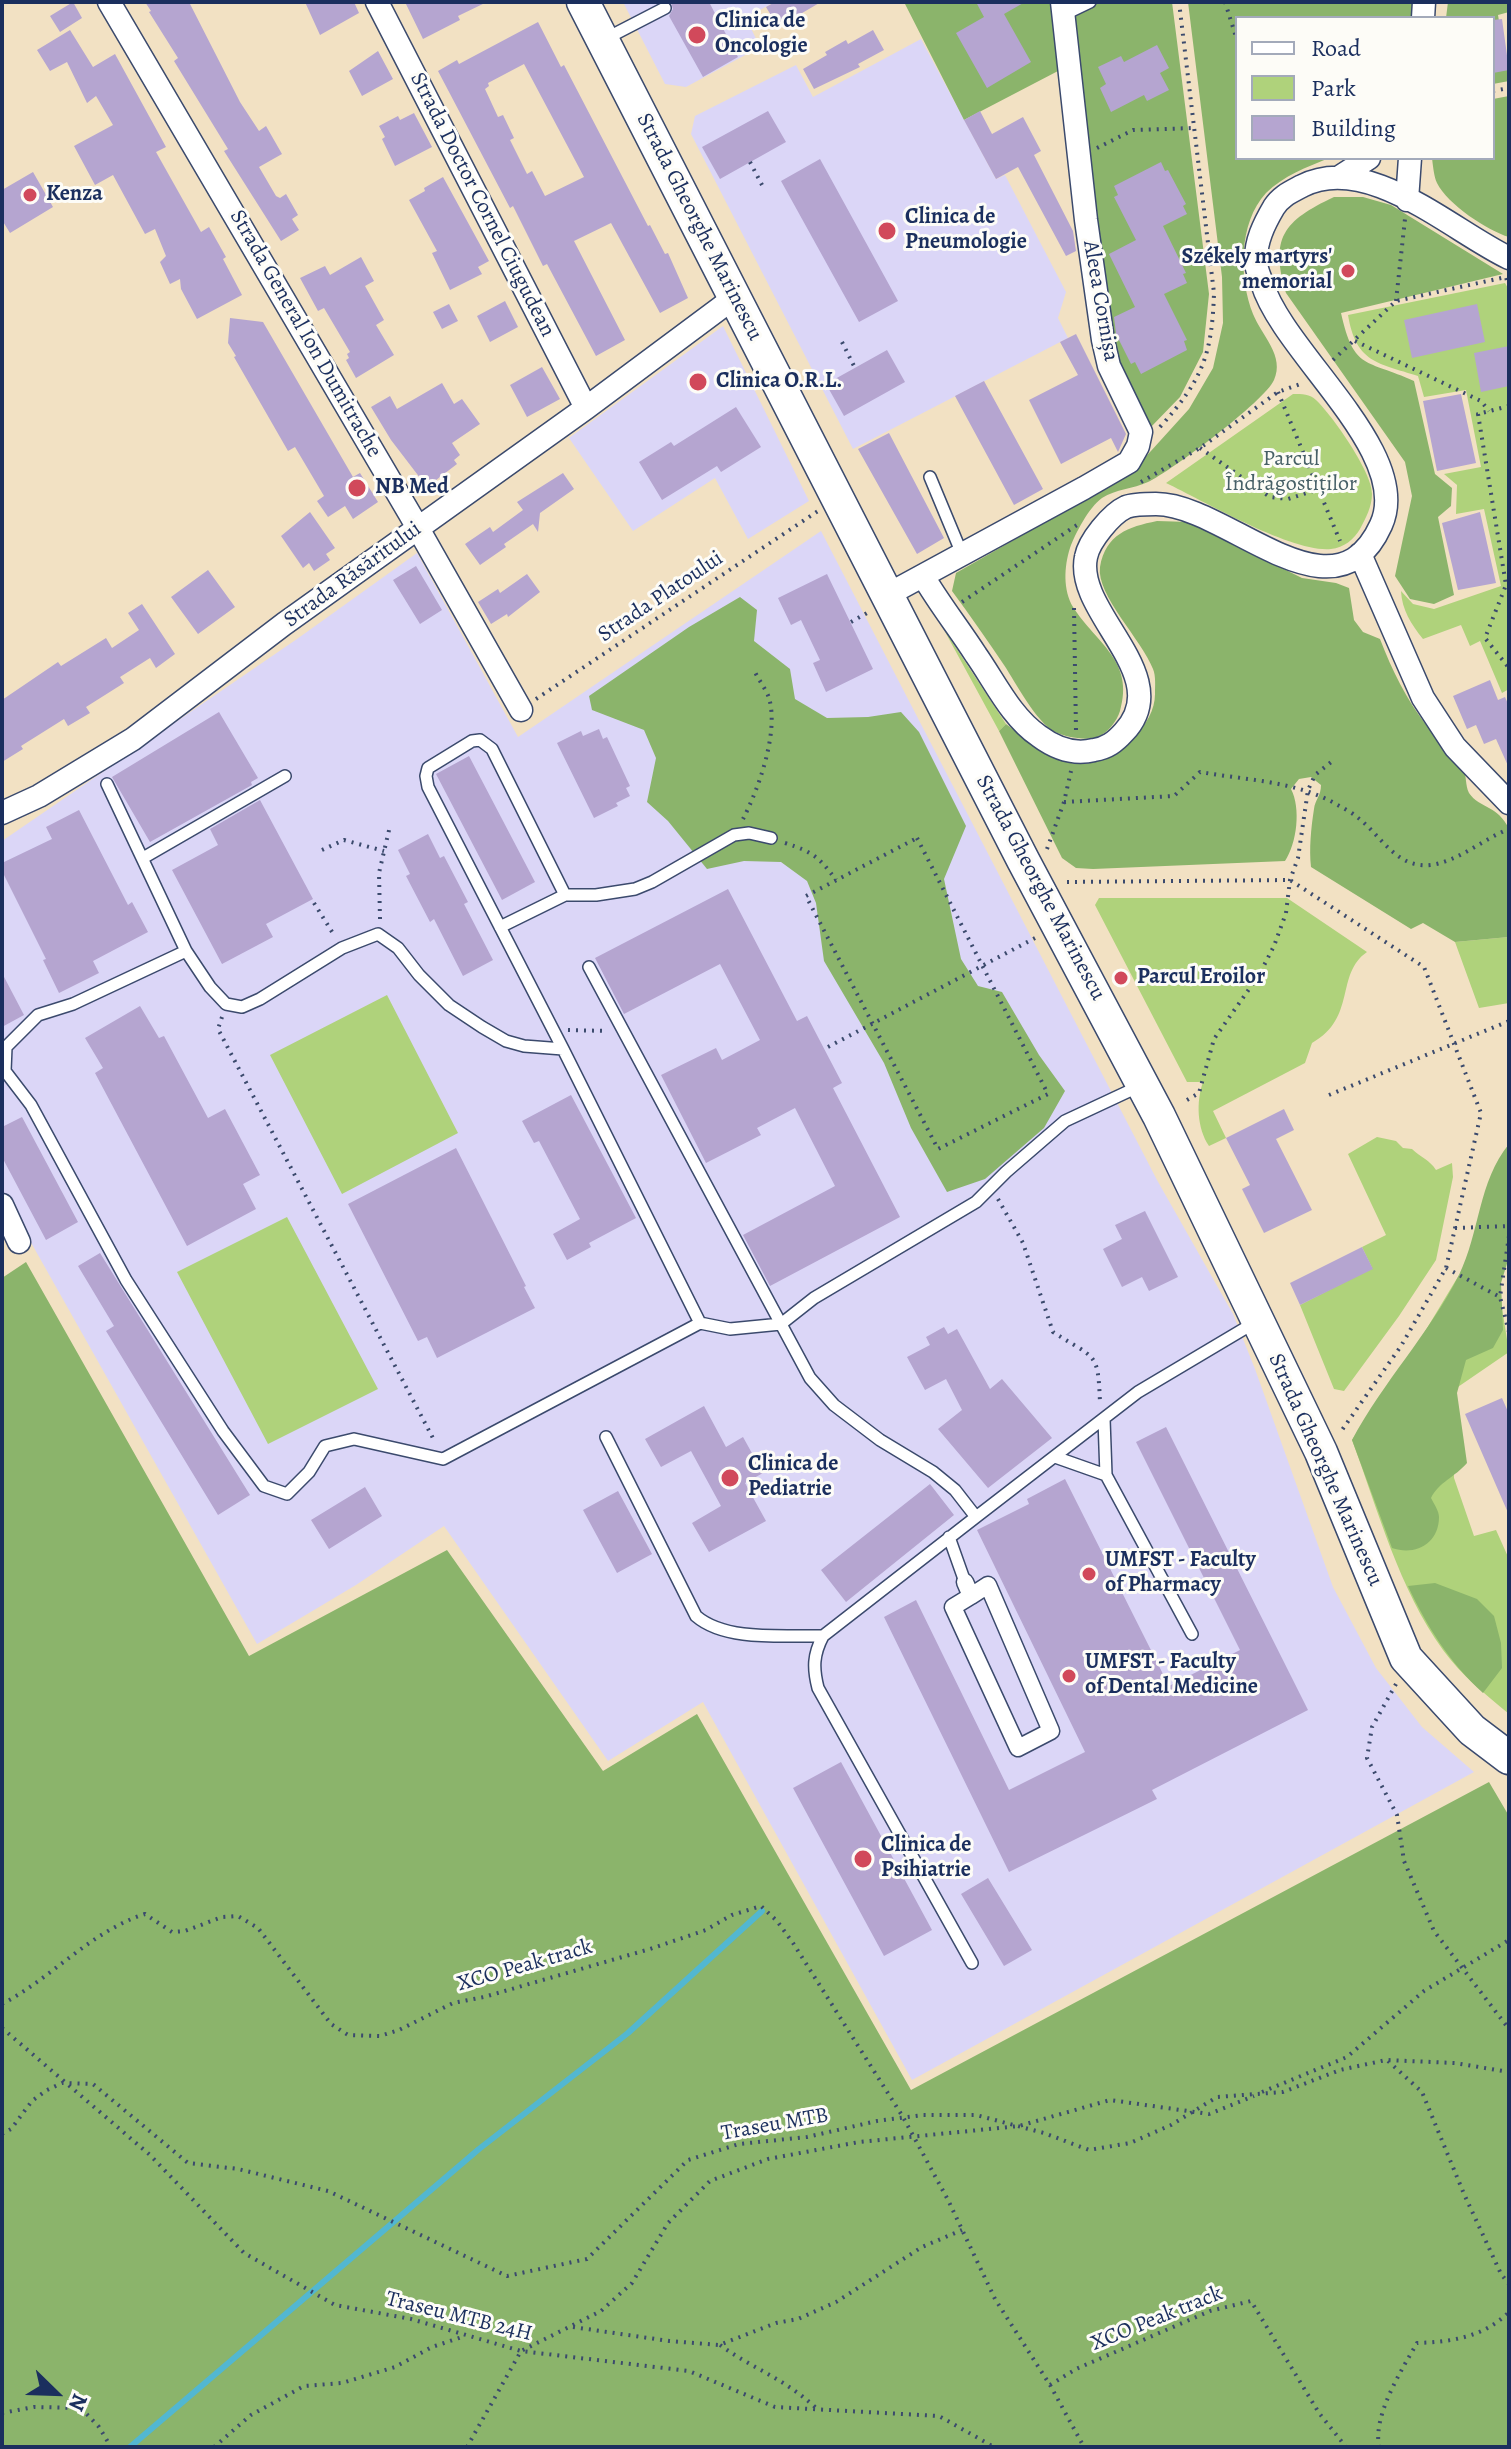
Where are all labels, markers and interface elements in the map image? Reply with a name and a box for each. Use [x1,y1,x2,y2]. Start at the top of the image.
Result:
place label: Clinica de Oncologie [715,9,808,60]
legend [1235,16,1495,160]
marker: Clinica de Oncologie [686,24,708,46]
text: Road [1311,32,1361,64]
street label: Strada Doctor Cornel Ciugudean [404,68,560,342]
text: Park [1311,72,1356,104]
street label: Strada Gheorghe Marinescu [630,109,768,345]
text: Building [1311,112,1396,144]
place label: Kenza [46,182,103,208]
marker: Kenza [21,186,39,204]
place label: Clinica de Pneumologie [905,205,1027,256]
street label: Strada General Ion Dumitrache [223,206,387,462]
marker: Clinica de Pneumologie [876,220,898,242]
street label: Aleea Cornișa [1076,239,1124,363]
place label: Székely martyrs' memorial [1182,245,1332,296]
marker: Székely martyrs' memorial [1339,262,1357,280]
place label: Clinica O.R.L. [716,369,842,395]
marker: Clinica O.R.L. [687,371,709,393]
park label: Parcul Îndrăgostiților [1225,447,1357,498]
place label: NB Med [375,475,449,501]
marker: NB Med [346,477,368,499]
street label: Strada Răsăritului [279,516,427,634]
street label: Strada Platoului [593,545,729,649]
street label: Strada Gheorghe Marinescu [969,771,1111,1005]
place label: Parcul Eroilor [1137,965,1265,991]
marker: Parcul Eroilor [1112,969,1130,987]
street label: Strada Gheorghe Marinescu [1262,1350,1388,1590]
place label: Clinica de Pediatrie [748,1452,838,1504]
marker: Clinica de Pediatrie [719,1467,741,1489]
place label: UMFST - Faculty of Pharmacy [1105,1548,1256,1600]
marker: UMFST - Faculty of Pharmacy [1080,1565,1098,1583]
place label: UMFST - Faculty of Dental Medicine [1085,1650,1258,1702]
marker: UMFST - Faculty of Dental Medicine [1060,1667,1078,1685]
place label: Clinica de Psihiatrie [881,1833,971,1884]
marker: Clinica de Psihiatrie [852,1848,874,1870]
street label: XCO Peak track [454,1934,596,1998]
street label: Traseu MTB [719,2103,831,2147]
street label: XCO Peak track [1087,2281,1227,2357]
street label: Traseu MTB 24H [383,2286,535,2348]
north arrow [16,2353,96,2433]
text: N [61,2389,95,2416]

